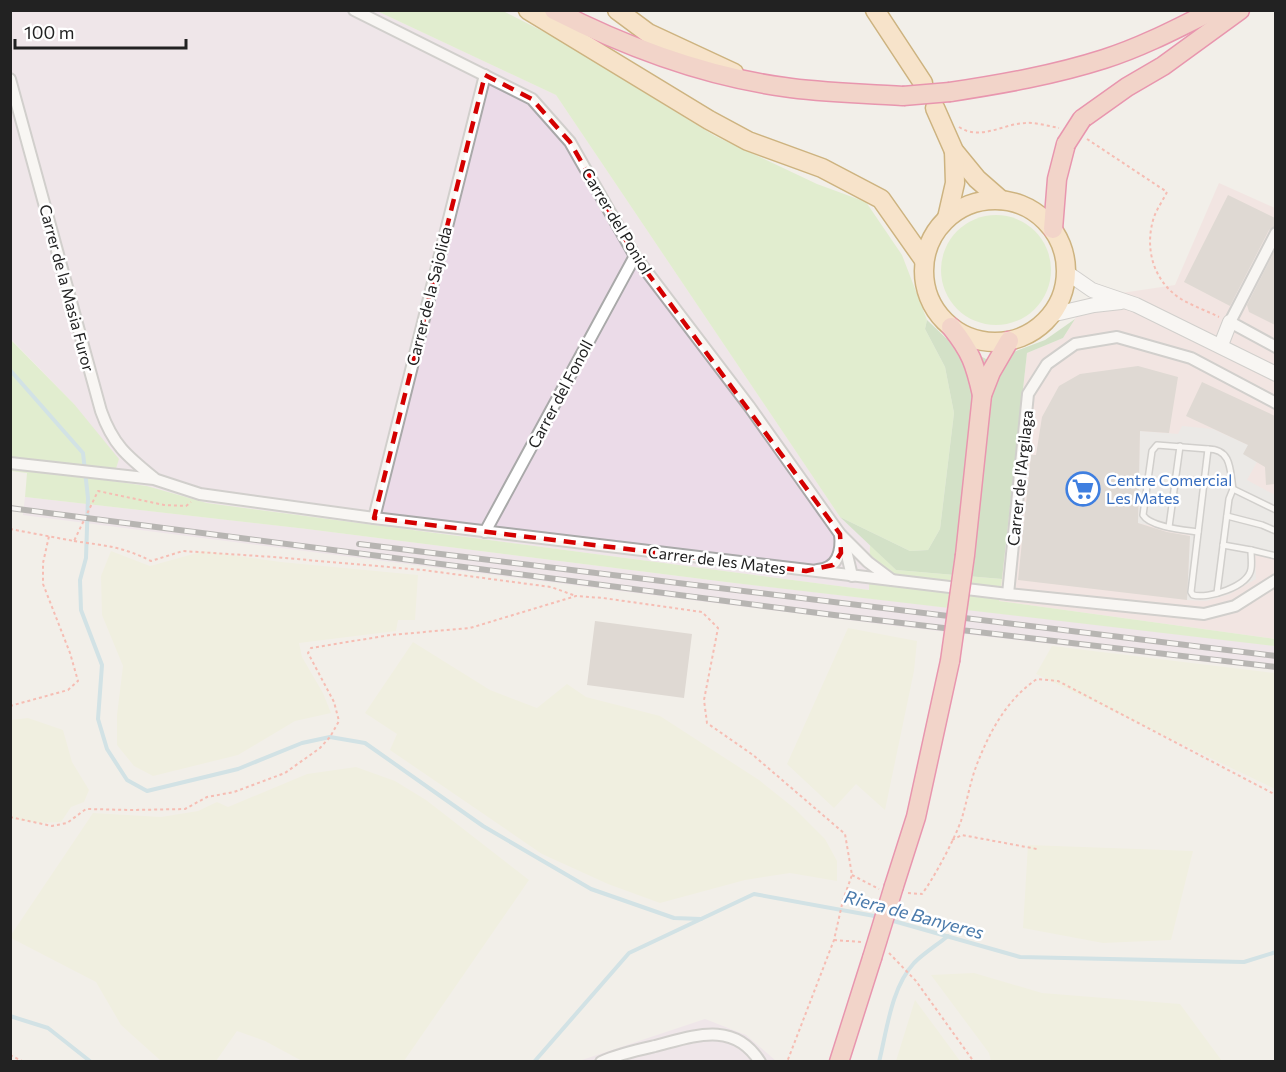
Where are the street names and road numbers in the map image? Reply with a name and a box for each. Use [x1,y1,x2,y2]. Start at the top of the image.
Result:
street label: Carrer del Poniol [578,164,657,277]
street label: Carrer de la Masia Furor [36,202,99,374]
street label: Carrer de la Sajolida [402,224,455,368]
street label: Carrer del Fonoll [523,336,596,451]
street label: Carrer de l'Argilaga [1003,409,1036,547]
street label: Carrer de les Mates [647,542,787,577]

